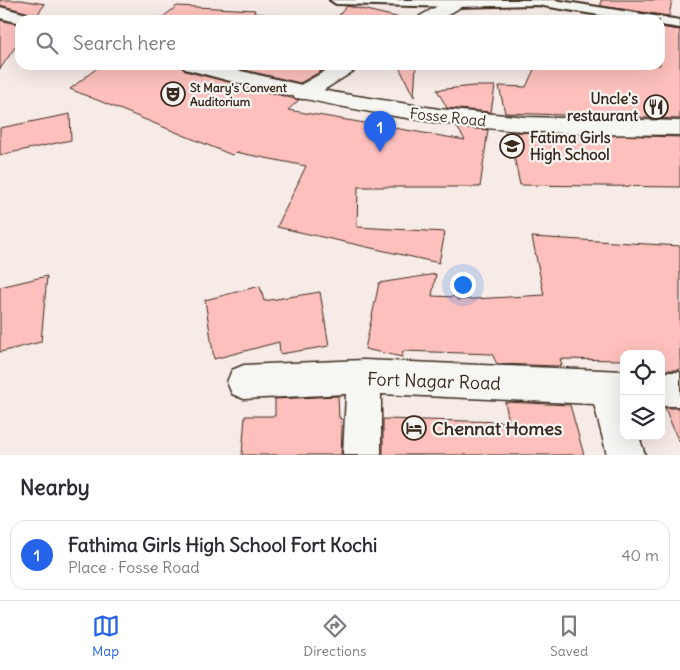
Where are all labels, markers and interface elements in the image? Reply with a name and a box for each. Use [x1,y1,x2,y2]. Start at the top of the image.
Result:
search box [15,15,665,70]
icon: search [33,29,61,57]
text: Search here [73,31,176,55]
place label: St Mary's Convent Auditorium [190,80,288,109]
theatre icon: St Mary's Convent Auditorium [160,81,186,107]
place label: Uncle's restaurant [567,89,639,125]
restaurant icon: Uncle's restaurant [643,94,669,120]
street label: Fosse Road [409,104,487,130]
pin: 1 [364,111,396,152]
place label: Fatima Girls High School [530,128,611,165]
school or university icon: Fatima Girls High School [499,133,525,159]
your location [450,272,476,298]
map controls [620,350,665,440]
button: locate [620,350,665,395]
street label: Fort Nagar Road [367,367,502,395]
button: layers [620,395,665,440]
hotel icon: Chennat Homes [401,415,427,441]
place label: Chennat Homes [432,417,562,440]
text: Nearby [20,474,90,501]
text: Fathima Girls High School Fort Kochi [68,533,377,557]
text: 1 [34,545,40,565]
text: 40 m [621,545,659,565]
text: Place · Fosse Road [68,557,200,577]
tab: Map [92,612,120,660]
tab: Directions [303,612,366,660]
tab: Saved [550,612,588,660]

